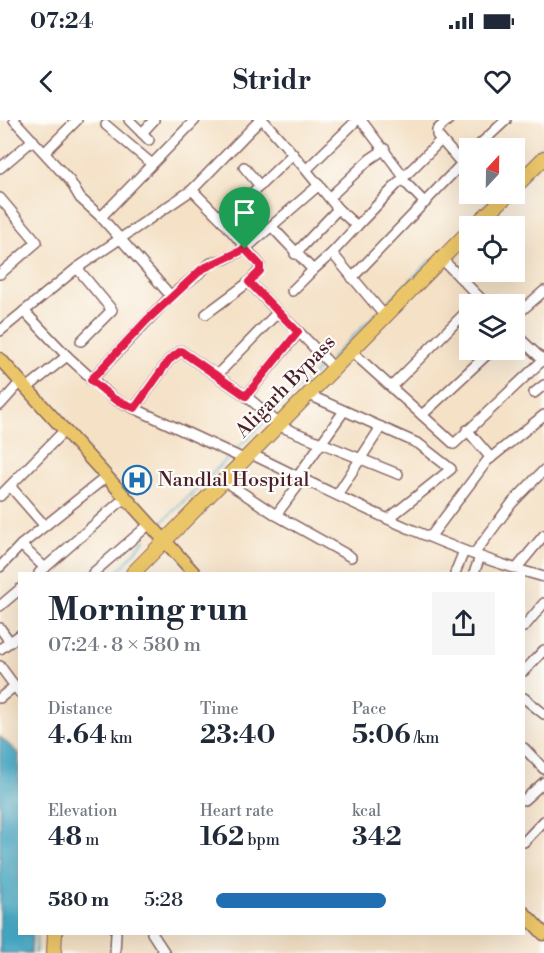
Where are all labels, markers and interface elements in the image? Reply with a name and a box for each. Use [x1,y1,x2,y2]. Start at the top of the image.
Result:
text: 07:24 [30,8,93,35]
text: Stridr [233,64,311,98]
icon: back [30,65,63,98]
icon: heart [481,65,514,98]
north arrow [459,138,525,204]
map controls [459,138,525,360]
pin [219,187,270,249]
icon: arrive [228,196,261,229]
button: locate [459,216,525,282]
button: layers [459,294,525,360]
street label: Aligarh Bypass [230,330,341,444]
hospital icon: Nandlal Hospital [121,464,153,496]
place label: Nandlal Hospital [158,468,309,493]
text: Morning run [48,590,248,631]
button: share [432,592,495,655]
text: 07:24 · 8 × 580 m [48,633,201,658]
text: Distance [48,699,113,719]
text: Time [200,699,239,719]
text: Pace [352,699,386,719]
text: 4.64 [48,719,107,751]
text: 23:40 [200,719,275,751]
text: 5:06 [352,719,411,751]
text: km [107,728,133,748]
text: /km [411,728,439,748]
text: Elevation [48,801,117,821]
text: Heart rate [200,801,274,821]
text: kcal [352,801,381,821]
text: 48 [48,821,82,853]
text: 162 [200,821,244,853]
text: 342 [352,821,402,853]
text: m [82,830,99,850]
text: bpm [244,830,280,850]
text: 580 m [48,888,109,913]
text: 5:28 [144,888,183,913]

